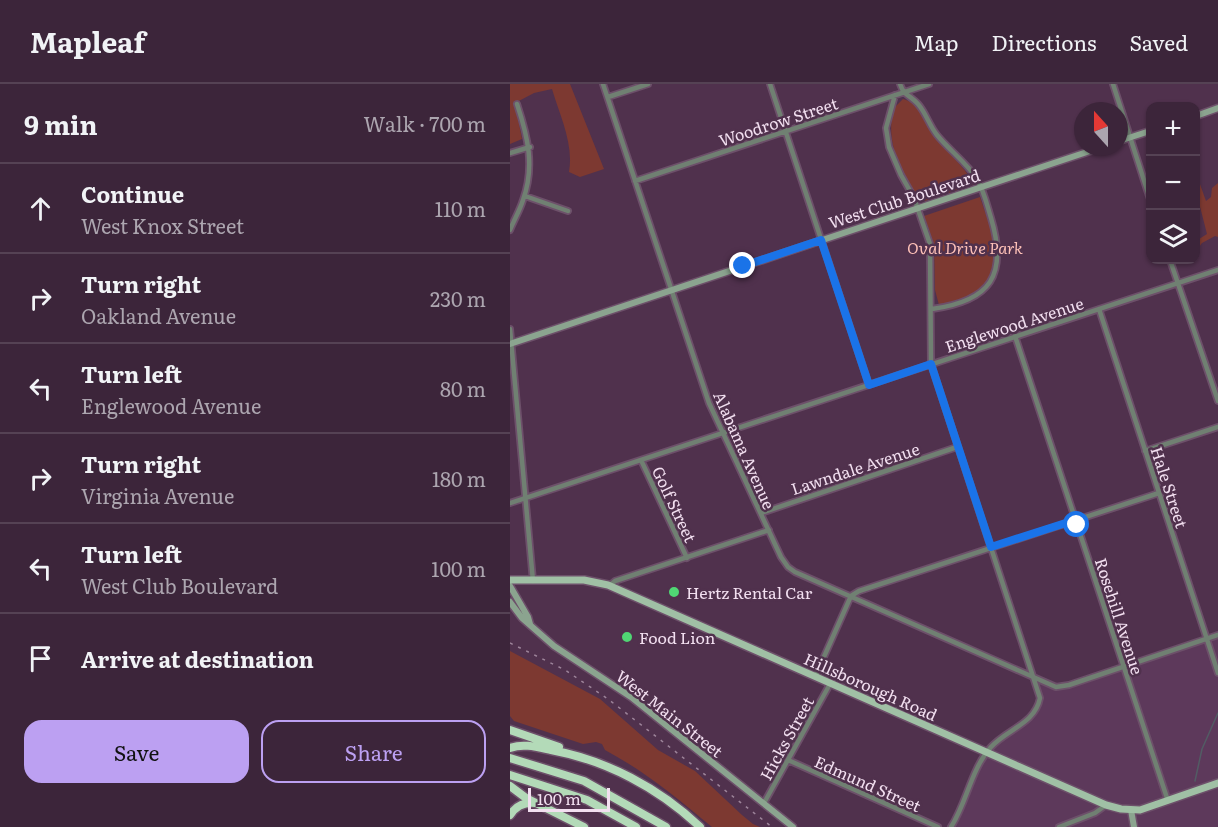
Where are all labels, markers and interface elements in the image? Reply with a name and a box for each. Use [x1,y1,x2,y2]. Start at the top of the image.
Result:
text: Mapleaf [30,20,145,62]
text: Map [914,26,959,57]
text: Directions [992,26,1097,57]
text: Saved [1130,26,1188,57]
street label: Woodrow Street [715,90,841,152]
north arrow [1074,102,1128,156]
map controls [1146,102,1200,264]
button: + [1146,102,1200,156]
text: 9 min [24,104,98,143]
text: Walk · 700 m [363,108,486,138]
button: − [1146,156,1200,210]
street label: West Club Boulevard [825,162,983,234]
text: Continue [81,177,184,210]
icon: ahead [24,192,57,225]
text: 110 m [435,193,486,223]
text: West Knox Street [81,210,244,240]
button: layers [1146,210,1200,264]
park label: Oval Drive Park [907,235,1023,259]
route end [729,252,755,278]
text: Turn right [81,267,201,300]
icon: right [24,282,57,315]
text: 230 m [430,283,486,313]
street label: Englewood Avenue [942,290,1086,358]
text: Oakland Avenue [81,300,236,330]
text: Turn left [81,357,182,390]
icon: left [24,372,57,405]
text: 80 m [440,373,486,403]
street label: Alabama Avenue [708,387,782,513]
text: Englewood Avenue [81,390,261,420]
street label: Lawndale Avenue [788,436,922,500]
street label: Hale Street [1146,443,1195,531]
text: Turn right [81,447,201,480]
icon: right [24,462,57,495]
street label: Golf Street [647,462,703,547]
text: 180 m [432,463,486,493]
text: Virginia Avenue [81,480,234,510]
route start [1063,511,1089,537]
text: Turn left [81,537,182,570]
icon: left [24,552,57,585]
text: 100 m [431,553,486,583]
street label: Rosehill Avenue [1090,554,1150,678]
text: West Club Boulevard [81,570,278,600]
place label: Hertz Rental Car [686,580,813,604]
marker: Hertz Rental Car [667,585,681,599]
place label: Food Lion [639,625,716,649]
marker: Food Lion [620,630,634,644]
icon: arrive [24,642,57,675]
text: Arrive at destination [81,642,314,675]
street label: Hillsborough Road [801,646,942,726]
street label: West Main Street [611,663,729,763]
street label: Hicks Street [753,691,819,784]
button: Save [24,720,249,783]
button: Share [261,720,486,783]
street label: Edmund Street [811,749,926,817]
scale bar [528,785,610,812]
text: 100 m [537,786,581,810]

